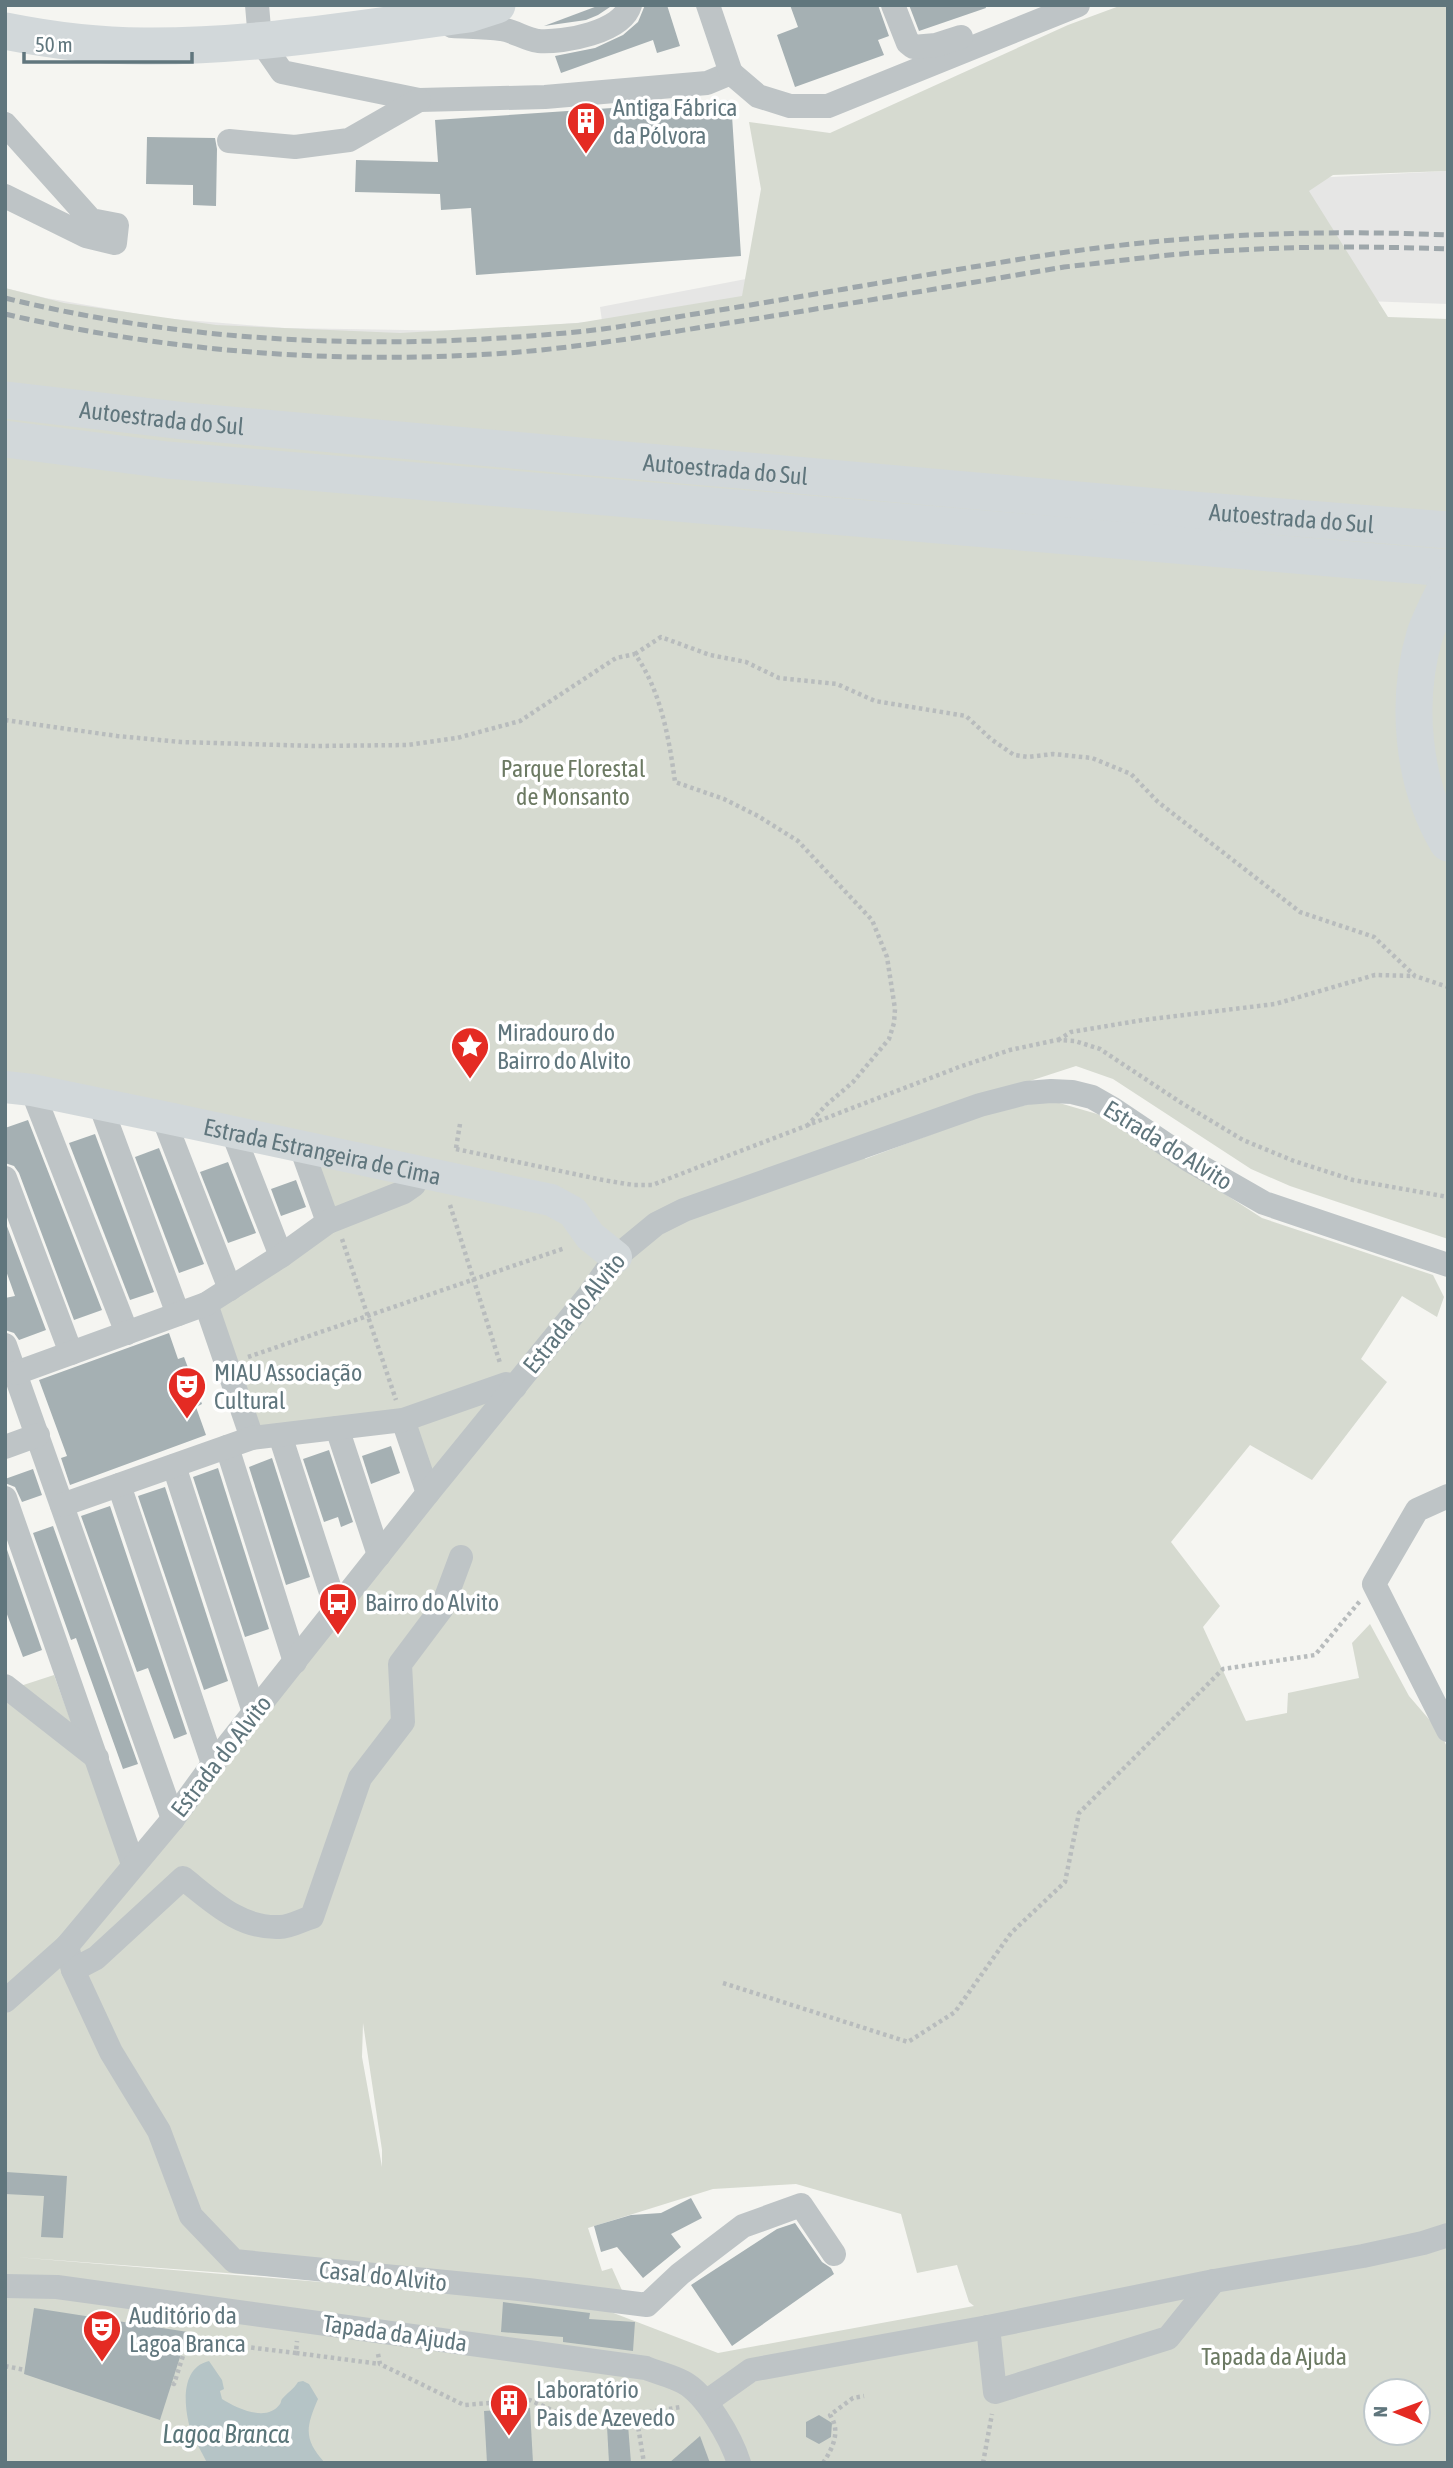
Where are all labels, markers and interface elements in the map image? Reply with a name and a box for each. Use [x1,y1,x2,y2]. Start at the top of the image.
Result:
scale bar [24,21,192,65]
text: 50 m [35,32,73,56]
place label: Antiga Fábrica da Pólvora [613,94,738,149]
building icon: Antiga Fábrica da Pólvora [565,100,607,155]
street label: Autoestrada do Sul [78,395,246,440]
street label: Autoestrada do Sul [642,448,810,490]
street label: Autoestrada do Sul [1208,498,1376,538]
park label: Parque Florestal de Monsanto [501,755,646,810]
place label: Miradouro do Bairro do Alvito [497,1019,631,1074]
place icon: Miradouro do Bairro do Alvito [449,1025,491,1080]
street label: Estrada do Alvito [1099,1095,1237,1195]
street label: Estrada Estrangeira de Cima [201,1113,444,1190]
street label: Estrada do Alvito [517,1248,631,1378]
place label: MIAU Associação Cultural [214,1359,362,1414]
theatre icon: MIAU Associação Cultural [166,1365,208,1420]
bus stop icon: Bairro do Alvito [317,1581,359,1636]
place label: Bairro do Alvito [365,1589,499,1616]
street label: Estrada do Alvito [165,1690,277,1822]
street label: Casal do Alvito [318,2256,448,2296]
place label: Auditório da Lagoa Branca [129,2302,246,2357]
theatre icon: Auditório da Lagoa Branca [81,2308,123,2363]
street label: Tapada da Ajuda [321,2309,469,2357]
park label: Tapada da Ajuda [1201,2343,1347,2370]
place label: Laboratório Pais de Azevedo [536,2376,675,2431]
north arrow [1362,2377,1432,2447]
building icon: Laboratório Pais de Azevedo [488,2382,530,2437]
text: N [1369,2406,1391,2418]
water label: Lagoa Branca [162,2419,290,2449]

